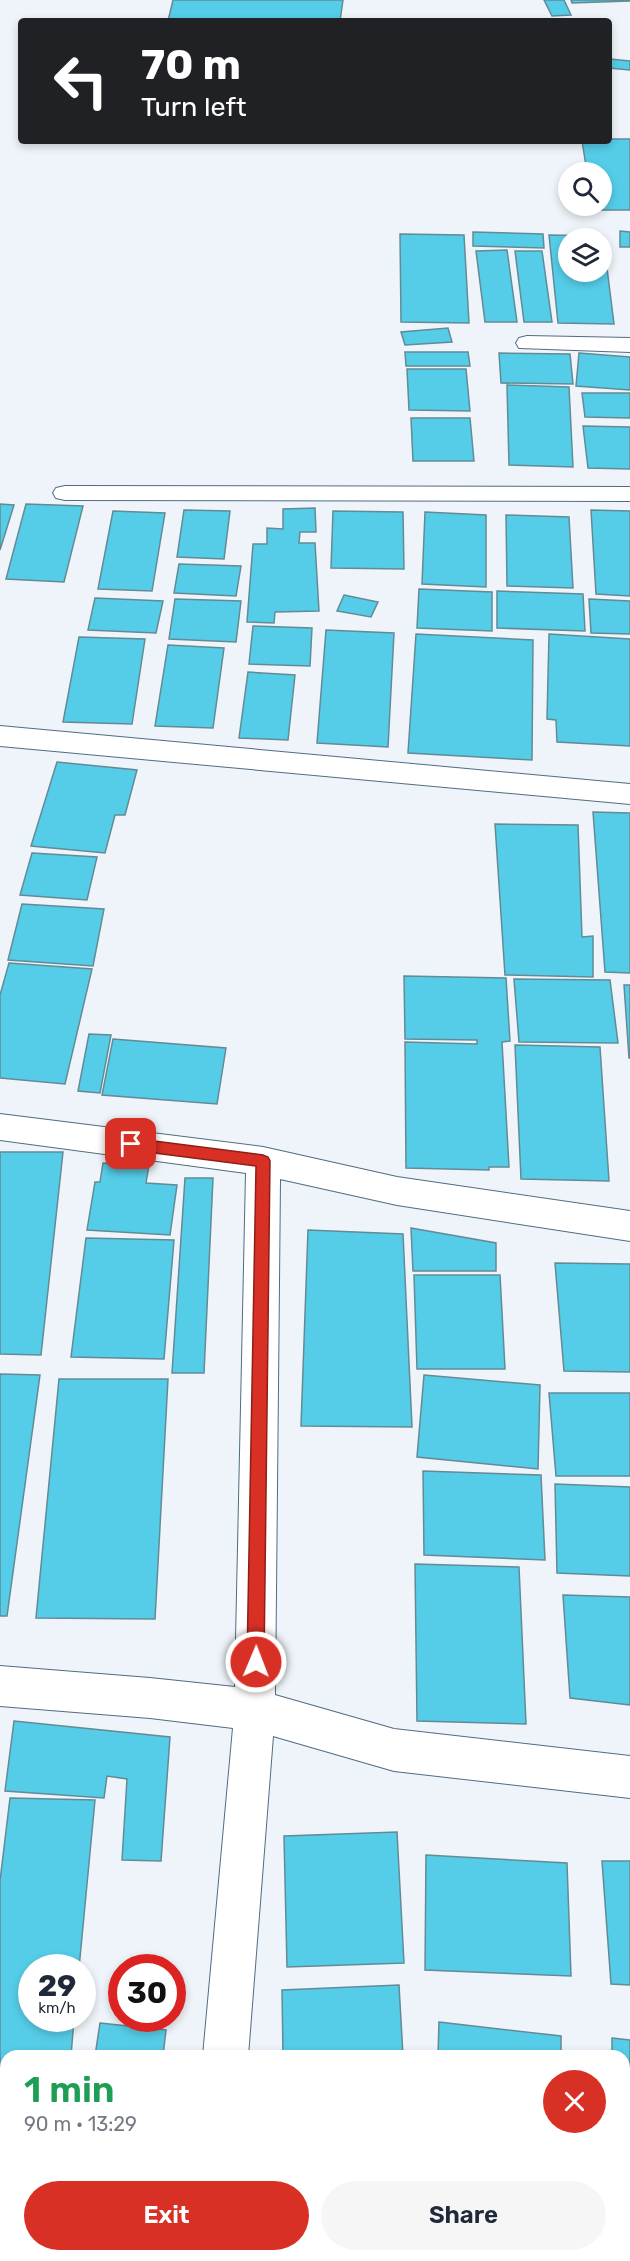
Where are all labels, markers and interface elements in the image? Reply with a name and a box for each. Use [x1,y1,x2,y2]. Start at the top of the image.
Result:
text: 70 m [141,40,241,90]
icon: left [42,42,120,120]
text: Turn left [141,91,246,123]
map controls [558,162,612,282]
button: search [558,162,612,216]
button: layers [558,228,612,282]
pin [105,1118,156,1169]
icon: arrive [114,1127,147,1160]
position arrow [224,1630,288,1694]
speed limit sign: 30 [108,1954,186,2032]
text: 29 [38,1968,76,2004]
text: km/h [38,1999,76,2017]
text: 1 min [24,2068,115,2111]
button: close [543,2070,606,2133]
text: 90 m · 13:29 [24,2112,137,2136]
button: Exit [24,2181,309,2250]
button: Share [321,2181,606,2250]

